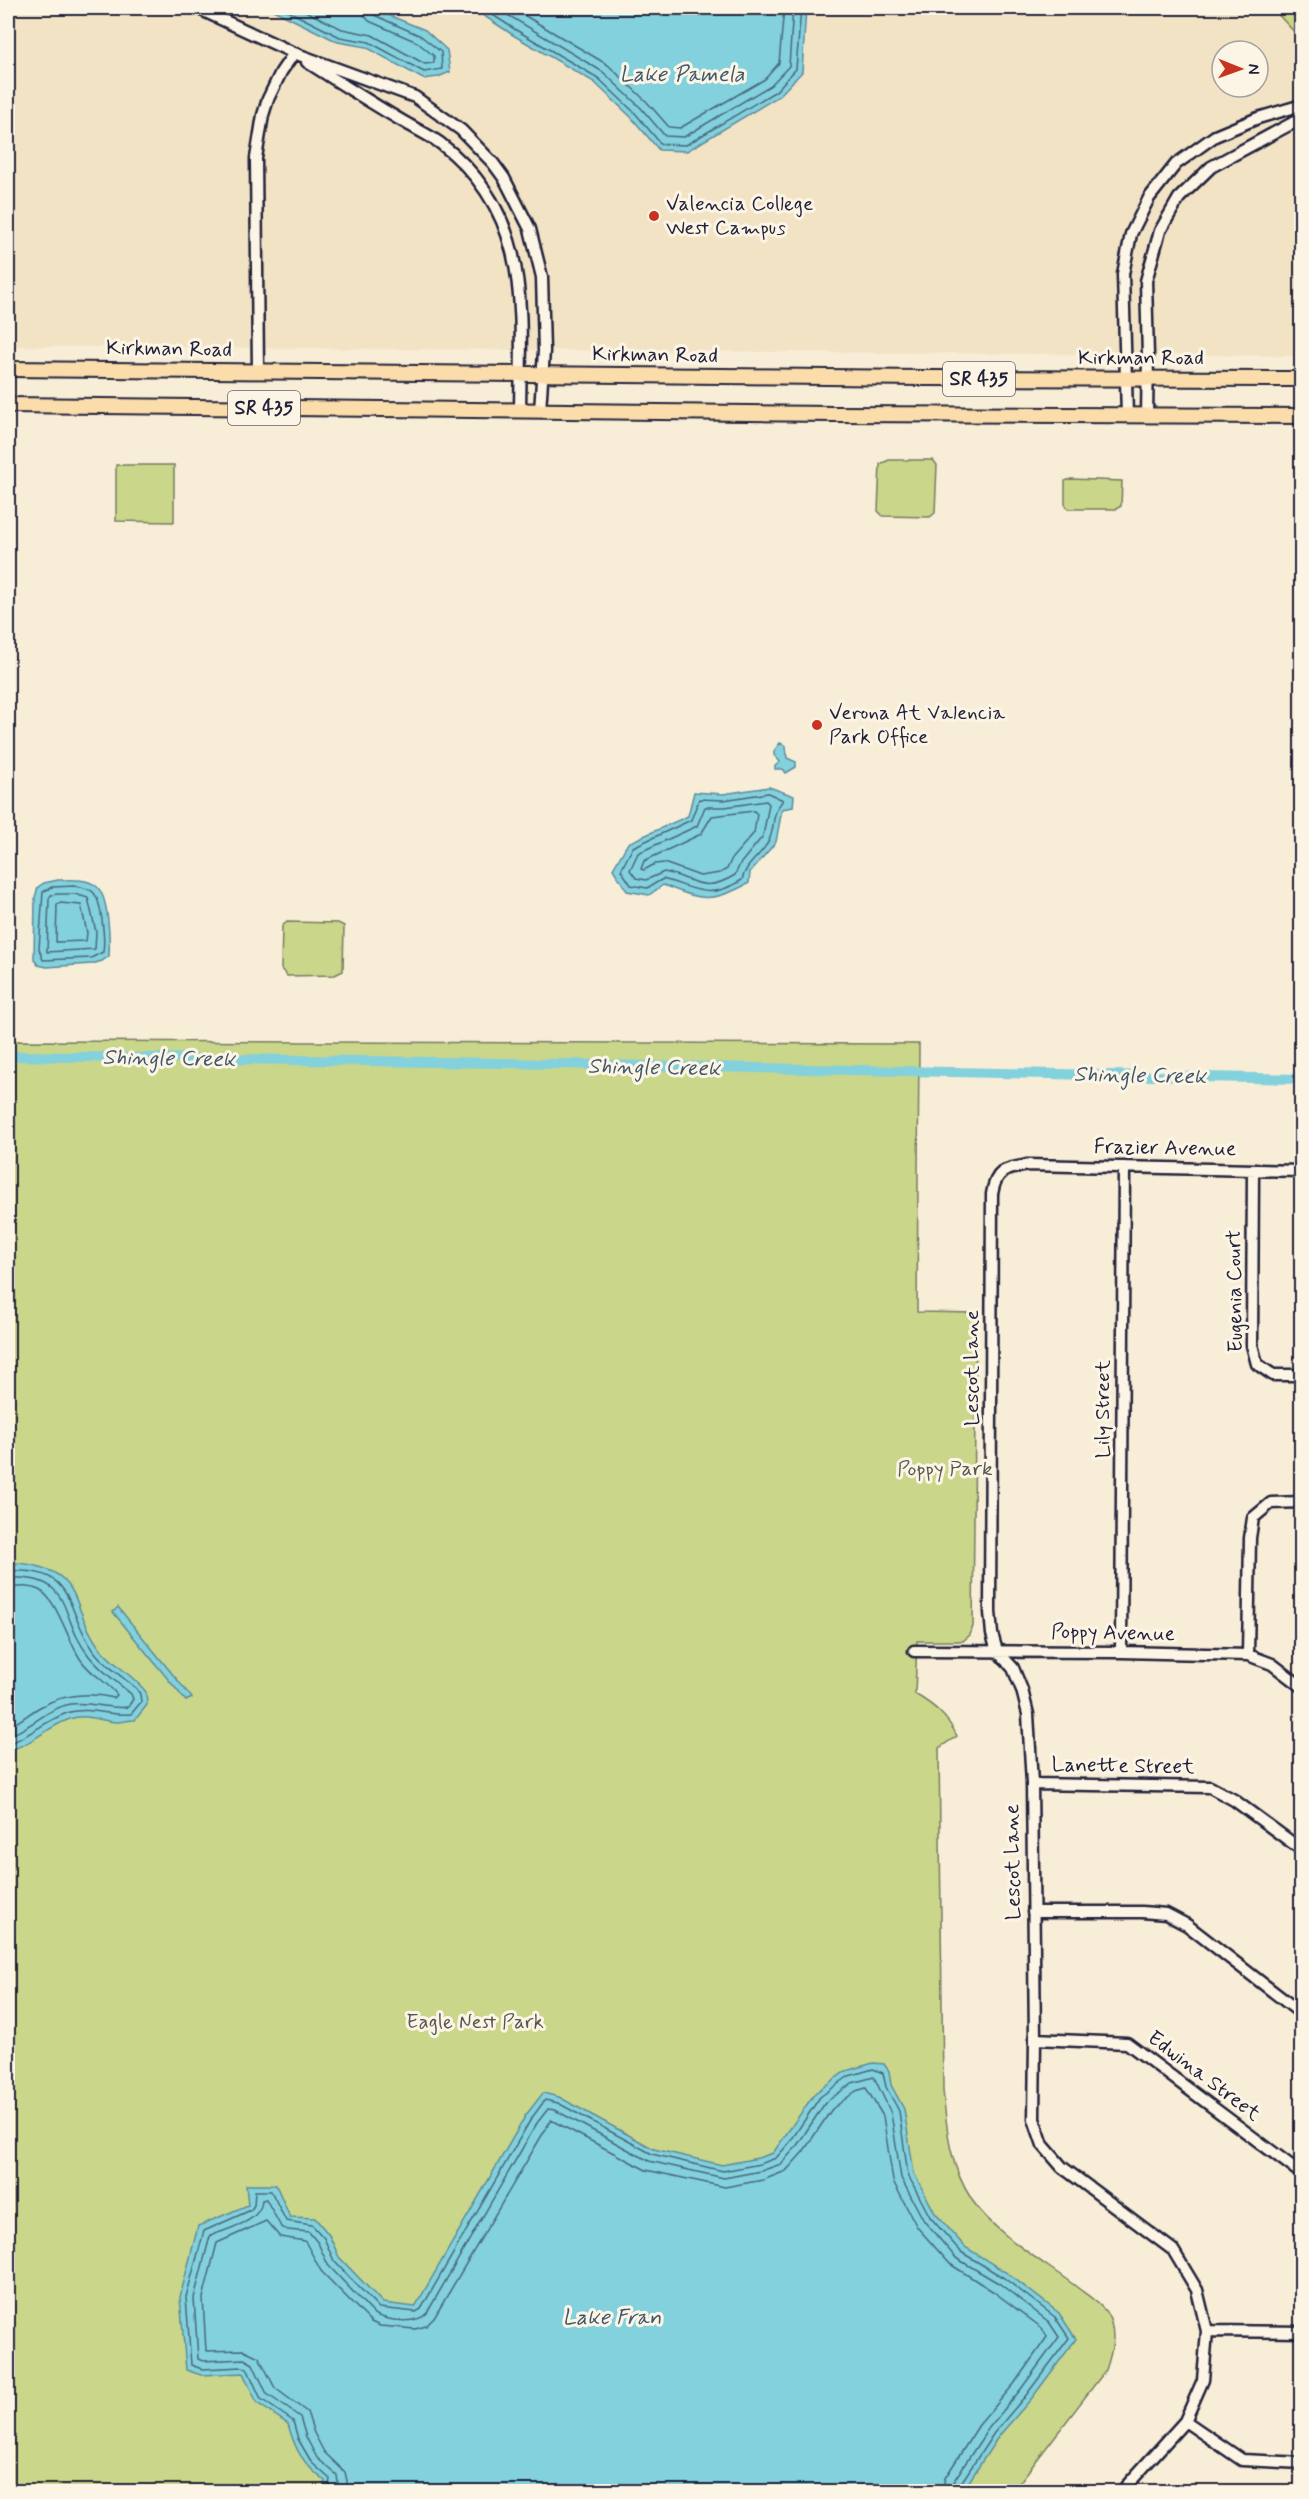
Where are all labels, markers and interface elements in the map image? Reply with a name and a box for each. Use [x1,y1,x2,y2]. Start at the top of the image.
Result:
north arrow [1210,39,1270,99]
water label: Lake Pamela [619,61,745,89]
text: N [1243,64,1264,75]
place label: Valencia College West Campus [666,190,813,242]
marker: Valencia College West Campus [647,209,661,223]
street label: Kirkman Road [106,334,232,364]
street label: Kirkman Road [592,340,718,370]
street label: Kirkman Road [1078,344,1204,372]
road number: SR 435 [943,362,1015,396]
road number: SR 435 [228,391,300,425]
place label: Verona At Valencia Park Office [829,699,1005,751]
marker: Verona At Valencia Park Office [810,718,824,732]
water label: Shingle Creek [102,1044,237,1075]
water label: Shingle Creek [587,1053,722,1084]
water label: Shingle Creek [1073,1061,1208,1092]
street label: Frazier Avenue [1094,1133,1236,1163]
street label: Eugenia Court [1220,1229,1250,1353]
street label: Lescot Lane [958,1310,986,1426]
street label: Lily Street [1089,1359,1117,1458]
park label: Poppy Park [897,1455,993,1483]
street label: Poppy Avenue [1051,1618,1175,1648]
street label: Lanette Street [1051,1751,1195,1781]
street label: Lescot Lane [998,1804,1028,1920]
park label: Eagle Nest Park [406,2008,544,2036]
street label: Edwina Street [1142,2024,1267,2128]
water label: Lake Fran [562,2304,662,2332]

